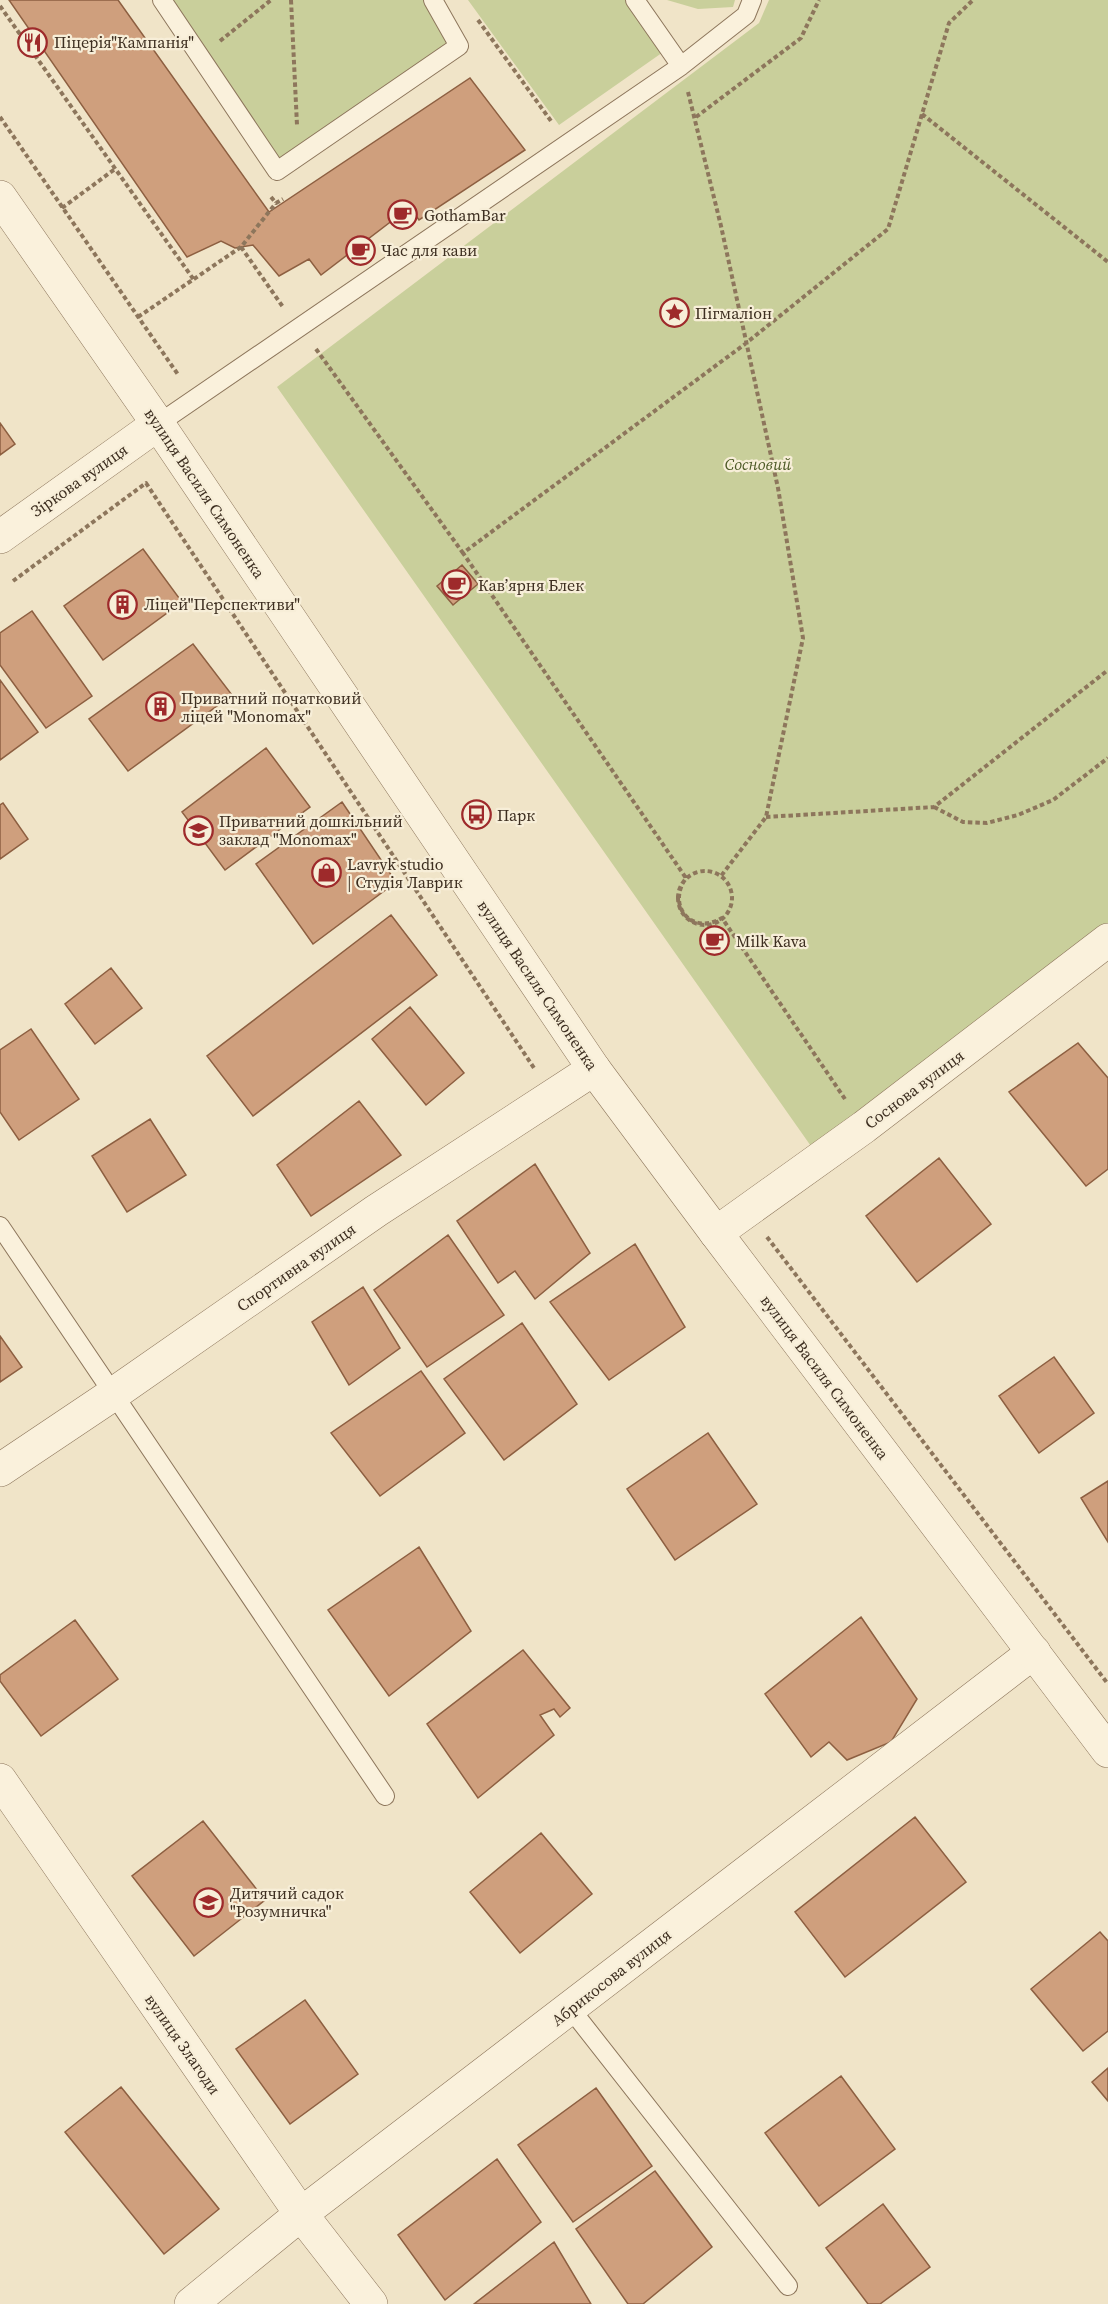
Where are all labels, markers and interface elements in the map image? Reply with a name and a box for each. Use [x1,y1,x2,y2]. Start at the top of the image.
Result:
restaurant icon: Піцерія"Кампанія" [17,26,49,58]
place label: Піцерія"Кампанія" [54,31,194,53]
cafe icon: GothamBar [387,199,419,231]
place label: GothamBar [424,204,506,226]
cafe icon: Час для кави [344,234,376,266]
place label: Час для кави [381,239,477,261]
place icon: Пігмаліон [658,297,690,329]
place label: Пігмаліон [695,302,772,324]
street label: вулиця Василя Симоненка [140,404,271,583]
street label: Зіркова вулиця [26,438,132,522]
park label: Сосновий [725,453,792,475]
cafe icon: Кавʼярня Блек [441,569,473,601]
place label: Кавʼярня Блек [478,574,584,596]
building icon: Ліцей"Перспективи" [107,588,139,620]
place label: Ліцей"Перспективи" [144,593,300,615]
place label: Приватний початковий ліцей "Monomax" [181,687,361,727]
building icon: Приватний початковий ліцей "Monomax" [144,691,176,723]
bus stop icon: Парк [460,799,492,831]
place label: Парк [497,804,535,826]
place label: Приватний дошкільний заклад "Monomax" [219,810,403,850]
school or university icon: Приватний дошкільний заклад "Monomax" [182,814,214,846]
place label: Lavryk studio | Студія Лаврик [347,853,463,893]
shop icon: Lavryk studio | Студія Лаврик [310,857,342,889]
street label: вулиця Василя Симоненка [473,896,604,1075]
cafe icon: Milk Kava [699,925,731,957]
place label: Milk Kava [736,930,808,952]
street label: Соснова вулиця [860,1044,968,1134]
street label: Спортивна вулиця [232,1218,360,1316]
street label: вулиця Василя Симоненка [756,1290,895,1465]
place label: Дитячий садок "Розумничка" [230,1882,344,1922]
school or university icon: Дитячий садок "Розумничка" [193,1886,225,1918]
street label: Абрикосова вулиця [547,1923,675,2031]
street label: вулиця Злагоди [140,1989,226,2099]

